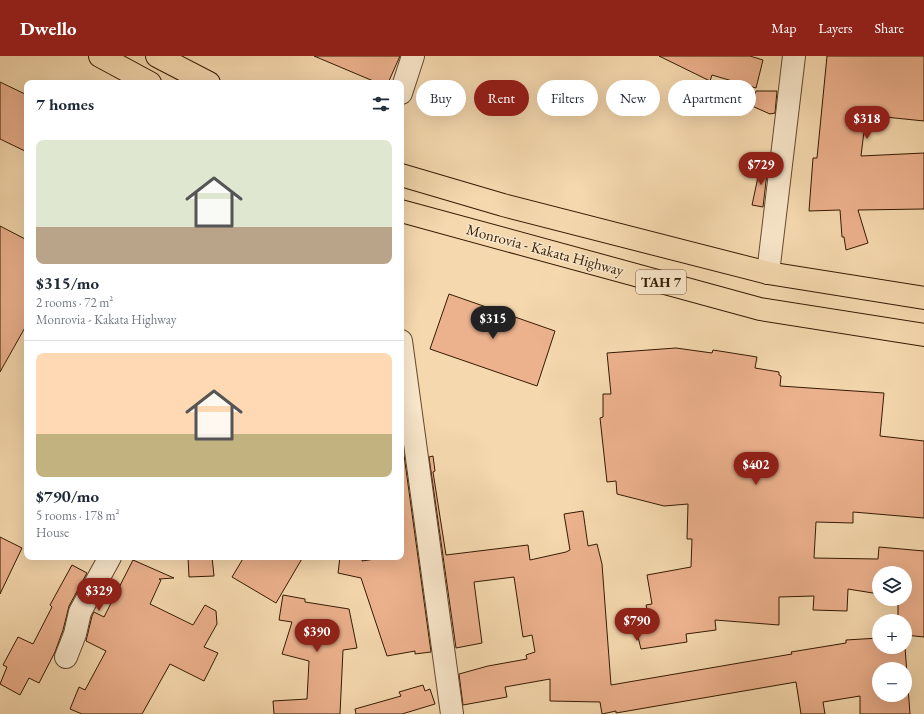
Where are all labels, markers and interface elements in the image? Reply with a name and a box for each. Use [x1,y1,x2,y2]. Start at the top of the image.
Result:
text: Dwello [20,16,77,41]
text: Map [771,19,796,37]
text: Layers [818,19,853,37]
text: Share [875,19,904,37]
chip: Buy [416,80,466,116]
chip: Rent [474,80,529,116]
chip: Filters [537,80,598,116]
chip: New [606,80,660,116]
chip: Apartment [668,80,756,116]
text: 7 homes [36,93,94,115]
icon: filters [370,93,392,115]
pin: $318 [843,106,891,140]
text: $318 [854,110,880,127]
pin: $729 [737,152,785,186]
text: $729 [748,156,774,173]
icon: home [178,166,250,238]
street label: Monrovia - Kakata Highway [464,219,626,280]
road number: TAH 7 [636,270,686,294]
text: $315/mo [36,272,99,294]
text: 2 rooms · 72 m² [36,294,113,311]
pin: $315 [469,306,517,340]
text: $315 [480,310,506,327]
text: Monrovia - Kakata Highway [36,311,177,328]
icon: home [178,379,250,451]
pin: $402 [732,452,780,486]
text: $402 [743,456,769,473]
text: $790/mo [36,485,99,507]
text: 5 rooms · 178 m² [36,507,120,524]
text: House [36,524,69,541]
map controls [872,566,912,702]
button: layers [872,566,912,606]
pin: $329 [75,578,123,612]
text: $329 [86,582,112,599]
pin: $790 [613,608,661,642]
text: $790 [624,612,650,629]
button: + [872,614,912,654]
pin: $390 [293,619,341,653]
text: $390 [304,623,330,640]
button: − [872,662,912,702]

